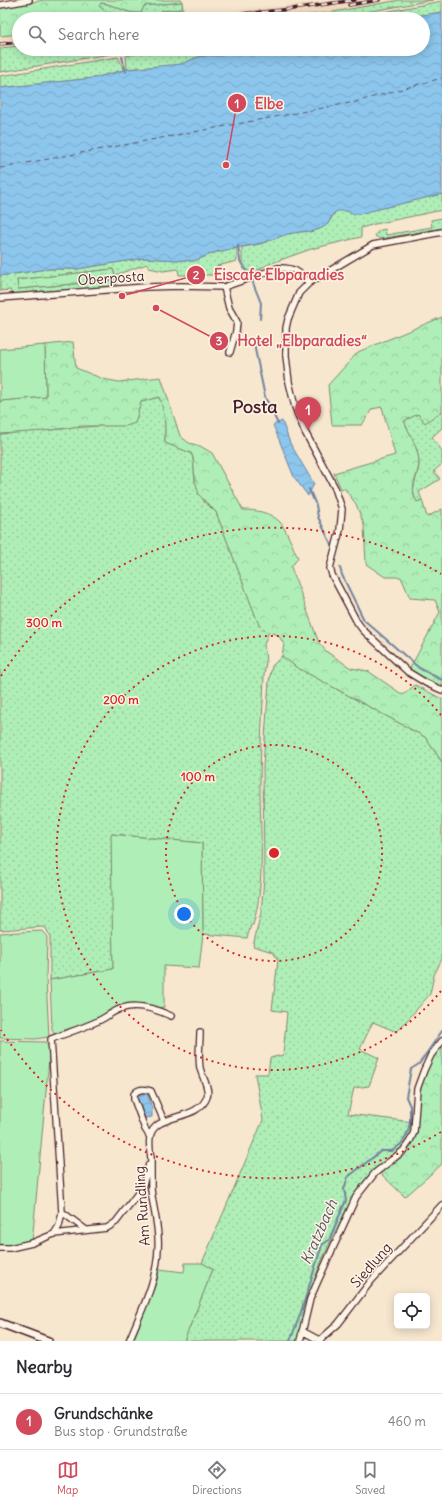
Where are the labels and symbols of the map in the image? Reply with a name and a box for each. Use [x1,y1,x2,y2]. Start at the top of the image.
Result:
callout: Elbe [227,90,291,117]
text: Elbe [255,94,283,113]
text: 1 [235,96,239,111]
callout: Eiscafe Elbparadies [186,261,352,288]
text: Eiscafe Elbparadies [214,265,344,285]
street label: Oberposta [77,267,145,289]
text: 2 [193,267,200,282]
callout: Hotel „Elbparadies“ [209,328,375,355]
text: Hotel „Elbparadies“ [237,331,367,351]
text: 3 [216,333,223,348]
district label: Posta [232,395,278,418]
pin: 1 [295,397,321,430]
text: 300 m [26,615,62,630]
text: 200 m [103,692,139,707]
text: 100 m [181,769,215,784]
centre of rings [267,846,281,860]
your location [174,904,194,924]
street label: Am Rundling [130,1165,154,1247]
water label: Kratzbach [296,1196,341,1267]
street label: Siedlung [347,1239,395,1291]

